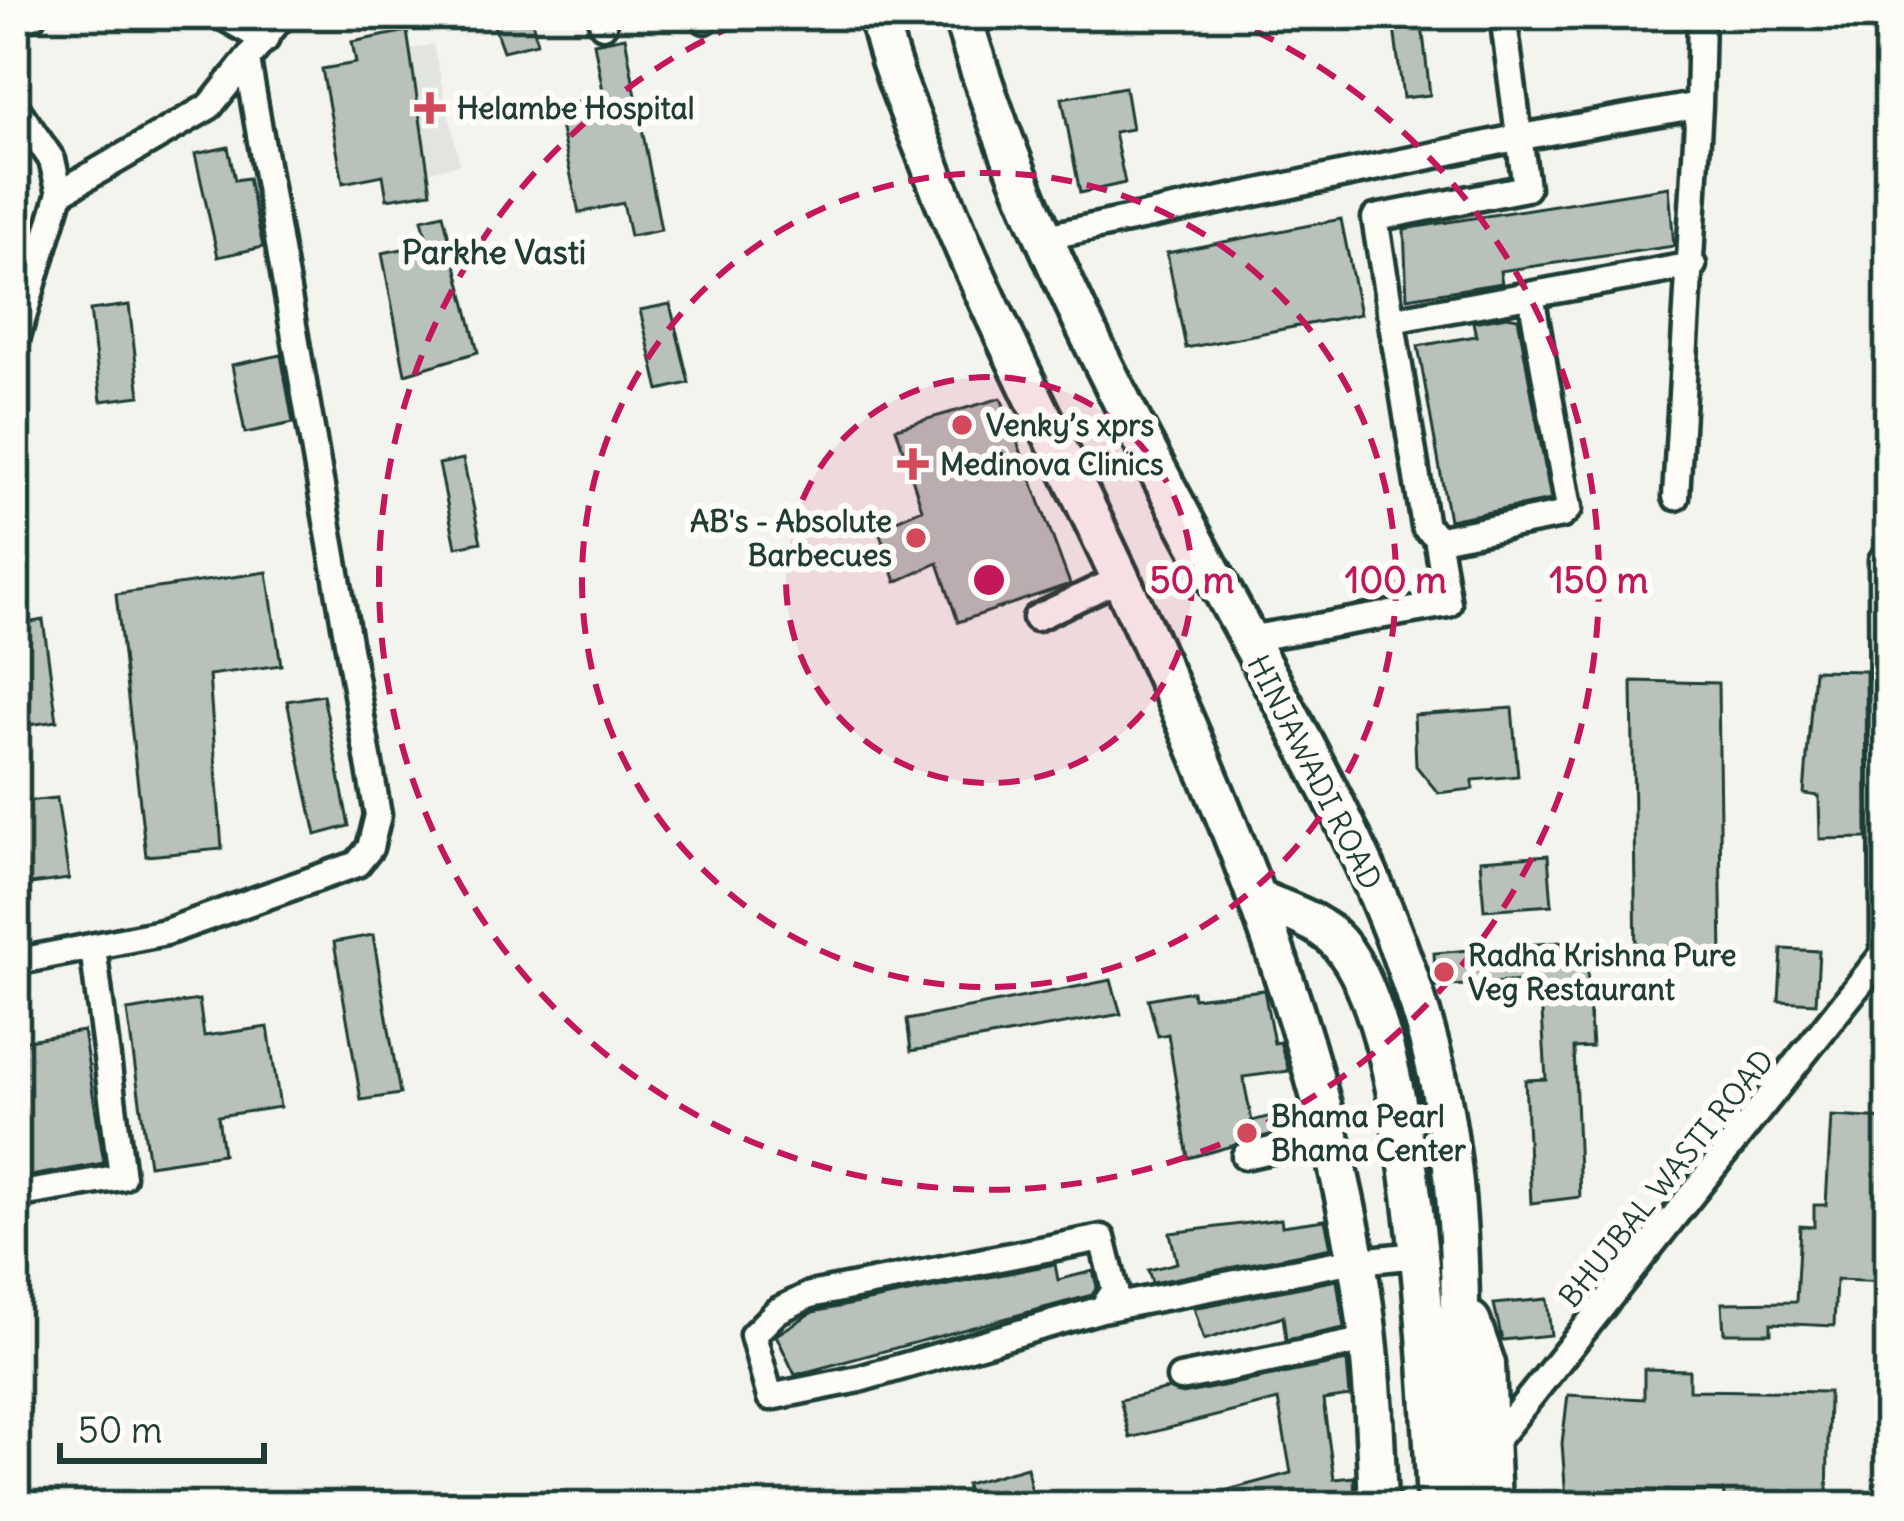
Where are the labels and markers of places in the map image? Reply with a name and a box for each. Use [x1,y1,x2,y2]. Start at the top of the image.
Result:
place label: Helambe Hospital [457,89,694,127]
marker: Helambe Hospital [414,92,446,124]
place label: Venky’s xprs [986,406,1154,444]
marker: Venky’s xprs [949,412,975,438]
place label: Medinova Clinics [940,445,1164,483]
marker: Medinova Clinics [897,448,929,480]
place label: AB's - Absolute Barbecues [690,502,892,574]
marker: AB's - Absolute Barbecues [903,525,929,551]
centre of rings [968,559,1010,601]
place label: Radha Krishna Pure Veg Restaurant [1468,936,1736,1008]
marker: Radha Krishna Pure Veg Restaurant [1431,959,1457,985]
place label: Bhama Pearl Bhama Center [1271,1097,1467,1169]
marker: Bhama Pearl Bhama Center [1234,1120,1260,1146]

